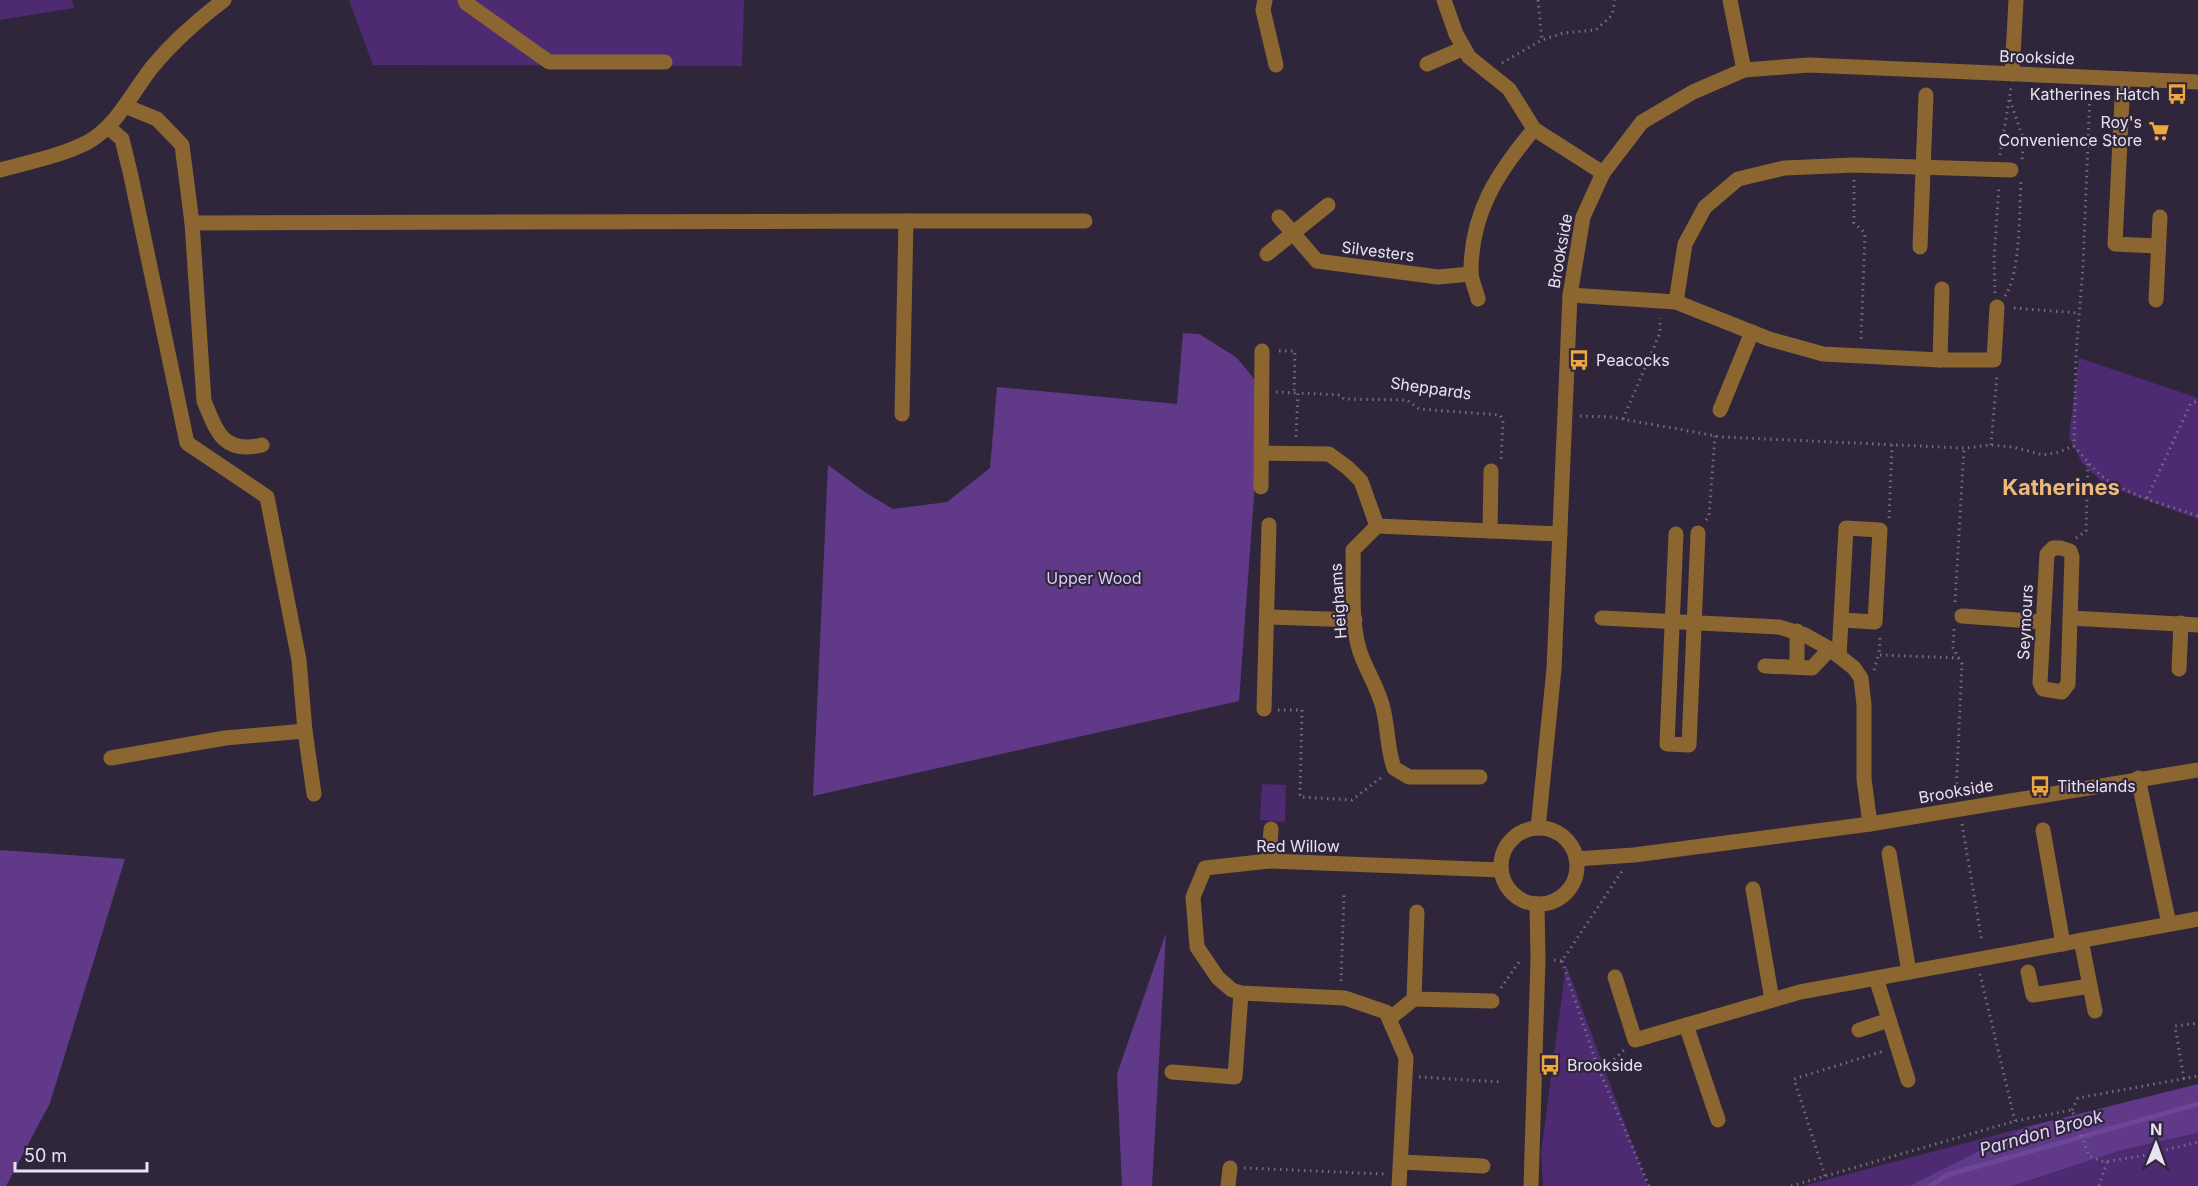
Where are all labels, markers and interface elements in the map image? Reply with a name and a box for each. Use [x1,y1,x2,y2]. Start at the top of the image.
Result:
street label: Brookside [1999,46,2075,68]
bus stop icon: Katherines Hatch [2165,82,2189,106]
place label: Katherines Hatch [2030,84,2160,104]
place label: Roy's Convenience Store [1998,112,2142,150]
supermarket icon: Roy's Convenience Store [2147,119,2171,143]
street label: Brookside [1544,212,1576,290]
street label: Silvesters [1340,237,1416,265]
bus stop icon: Peacocks [1567,348,1591,372]
place label: Peacocks [1596,350,1670,370]
street label: Sheppards [1389,372,1473,404]
district label: Katherines [2002,474,2120,500]
street label: Heighams [1325,562,1351,640]
park label: Upper Wood [1046,568,1142,588]
street label: Seymours [2013,584,2037,660]
bus stop icon: Tithelands [2028,774,2052,798]
street label: Brookside [1917,775,1995,807]
place label: Tithelands [2057,776,2136,796]
street label: Red Willow [1256,836,1340,856]
bus stop icon: Brookside [1538,1053,1562,1077]
place label: Brookside [1567,1055,1643,1075]
water label: Parndon Brook [1977,1105,2106,1160]
north arrow [2126,1114,2186,1174]
text: N [2150,1119,2163,1139]
scale bar [15,1135,147,1173]
text: 50 m [24,1145,67,1166]

